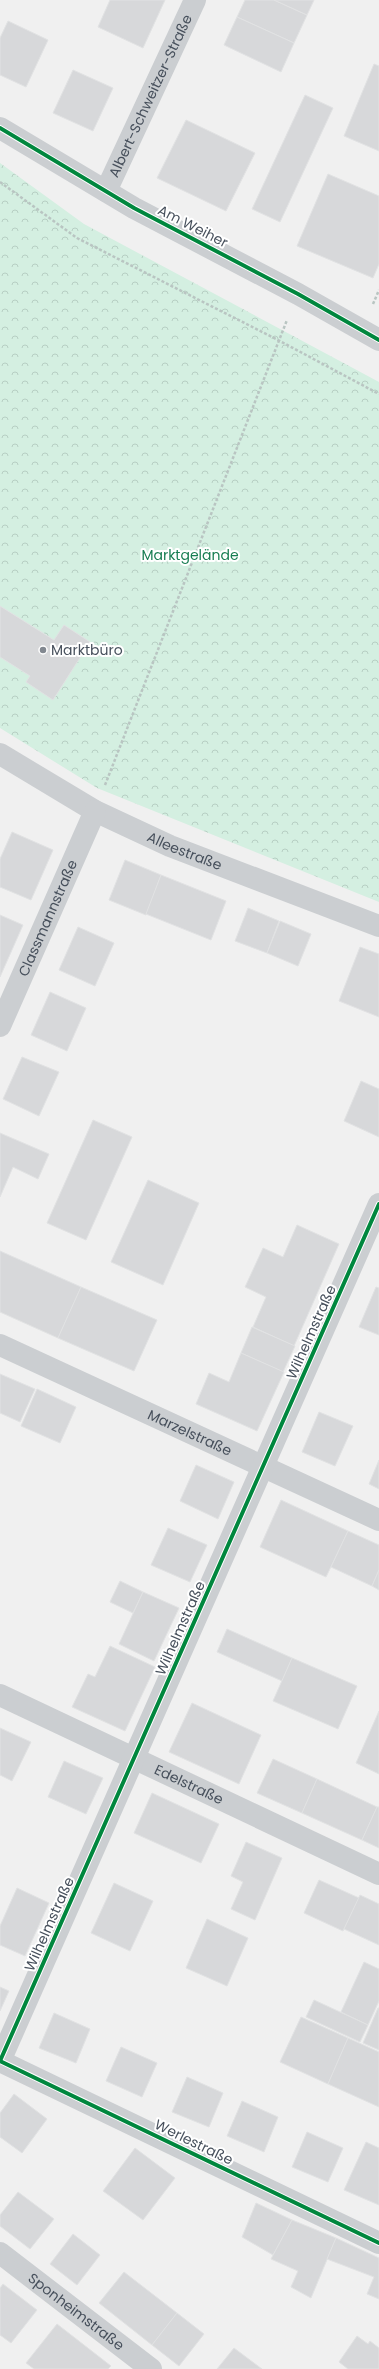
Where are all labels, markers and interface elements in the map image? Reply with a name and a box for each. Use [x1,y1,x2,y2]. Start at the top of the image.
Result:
street label: Albert-Schweitzer-Straße [104,11,197,181]
street label: Am Weiher [154,200,232,252]
park label: Marktgelände [141,545,239,565]
place label: Marktbüro [51,640,123,660]
marker: Marktbüro [38,645,48,655]
street label: Alleestraße [144,827,225,875]
street label: Classmannstraße [13,856,82,980]
street label: Wilhelmstraße [281,1281,341,1382]
street label: Marzelstraße [144,1405,235,1461]
street label: Wilhelmstraße [150,1577,210,1678]
street label: Edelstraße [151,1759,227,1809]
street label: Wilhelmstraße [19,1873,79,1974]
street label: Werlestraße [151,2114,237,2170]
street label: Sponheimstraße [24,2268,129,2355]

